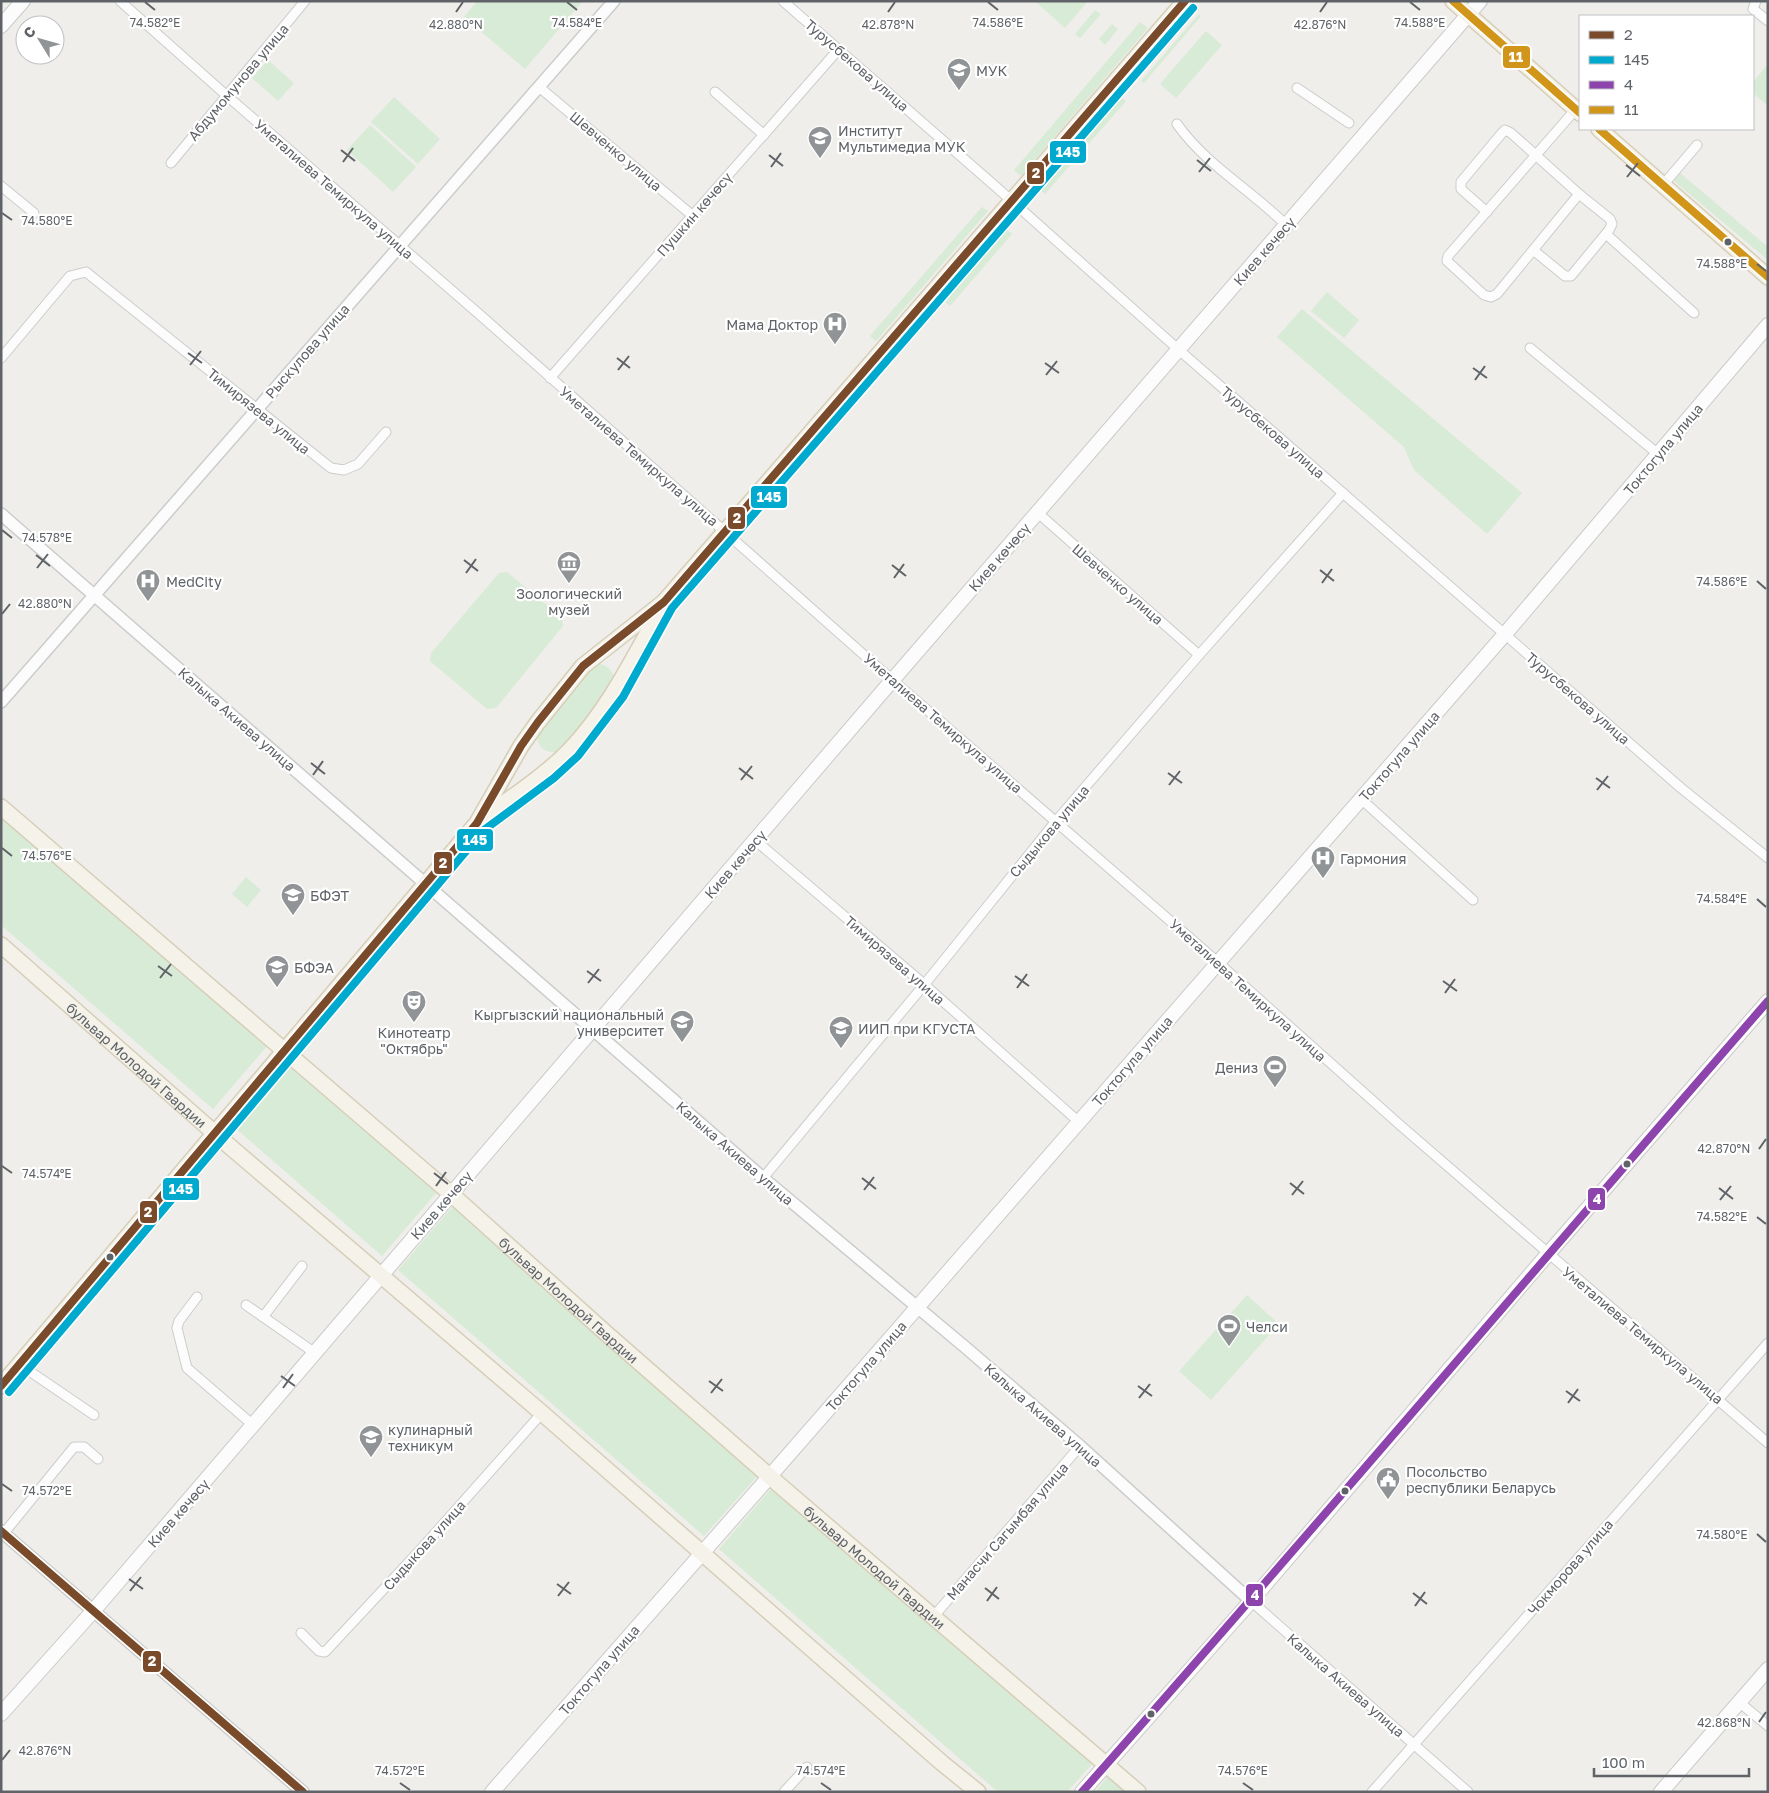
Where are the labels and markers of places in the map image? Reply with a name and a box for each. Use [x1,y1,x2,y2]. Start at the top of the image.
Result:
school or university icon: МУК [946,57,972,91]
place label: МУК [976,62,1007,79]
place label: Институт Мультимедиа МУК [838,122,966,155]
school or university icon: Институт Мультимедиа МУК [807,125,833,159]
unlabelled marker [1723,237,1733,247]
hospital icon: Мама Доктор [822,311,848,345]
place label: Мама Доктор [726,316,818,333]
museum icon: Зоологический музей [556,550,582,584]
hospital icon: MedCity [135,568,161,602]
place label: MedCity [166,573,222,590]
place label: Зоологический музей [516,585,622,618]
hospital icon: Гармония [1310,845,1336,879]
place label: Гармония [1340,850,1407,867]
school or university icon: БФЭТ [280,882,306,916]
place label: БФЭТ [310,887,350,904]
school or university icon: БФЭА [264,954,290,988]
place label: БФЭА [294,959,335,976]
theatre icon: Кинотеатр "Октябрь" [401,989,427,1023]
place label: Кыргызский национальный университет [474,1006,664,1039]
school or university icon: Кыргызский национальный университет [669,1009,695,1043]
school or university icon: ИИП при КГУСТА [828,1015,854,1049]
place label: ИИП при КГУСТА [858,1020,976,1037]
place label: Кинотеатр "Октябрь" [377,1024,451,1057]
sports icon: Дениз [1262,1054,1288,1088]
place label: Дениз [1215,1059,1258,1076]
unlabelled marker [1622,1159,1632,1169]
unlabelled marker [105,1252,115,1262]
sports icon: Челси [1216,1313,1242,1347]
place label: Челси [1246,1318,1288,1335]
place label: кулинарный техникум [388,1421,473,1454]
school or university icon: кулинарный техникум [358,1424,384,1458]
place label: Посольство республики Беларусь [1406,1463,1556,1496]
public building icon: Посольство республики Беларусь [1375,1466,1401,1500]
unlabelled marker [1340,1486,1350,1496]
unlabelled marker [1146,1709,1156,1719]

